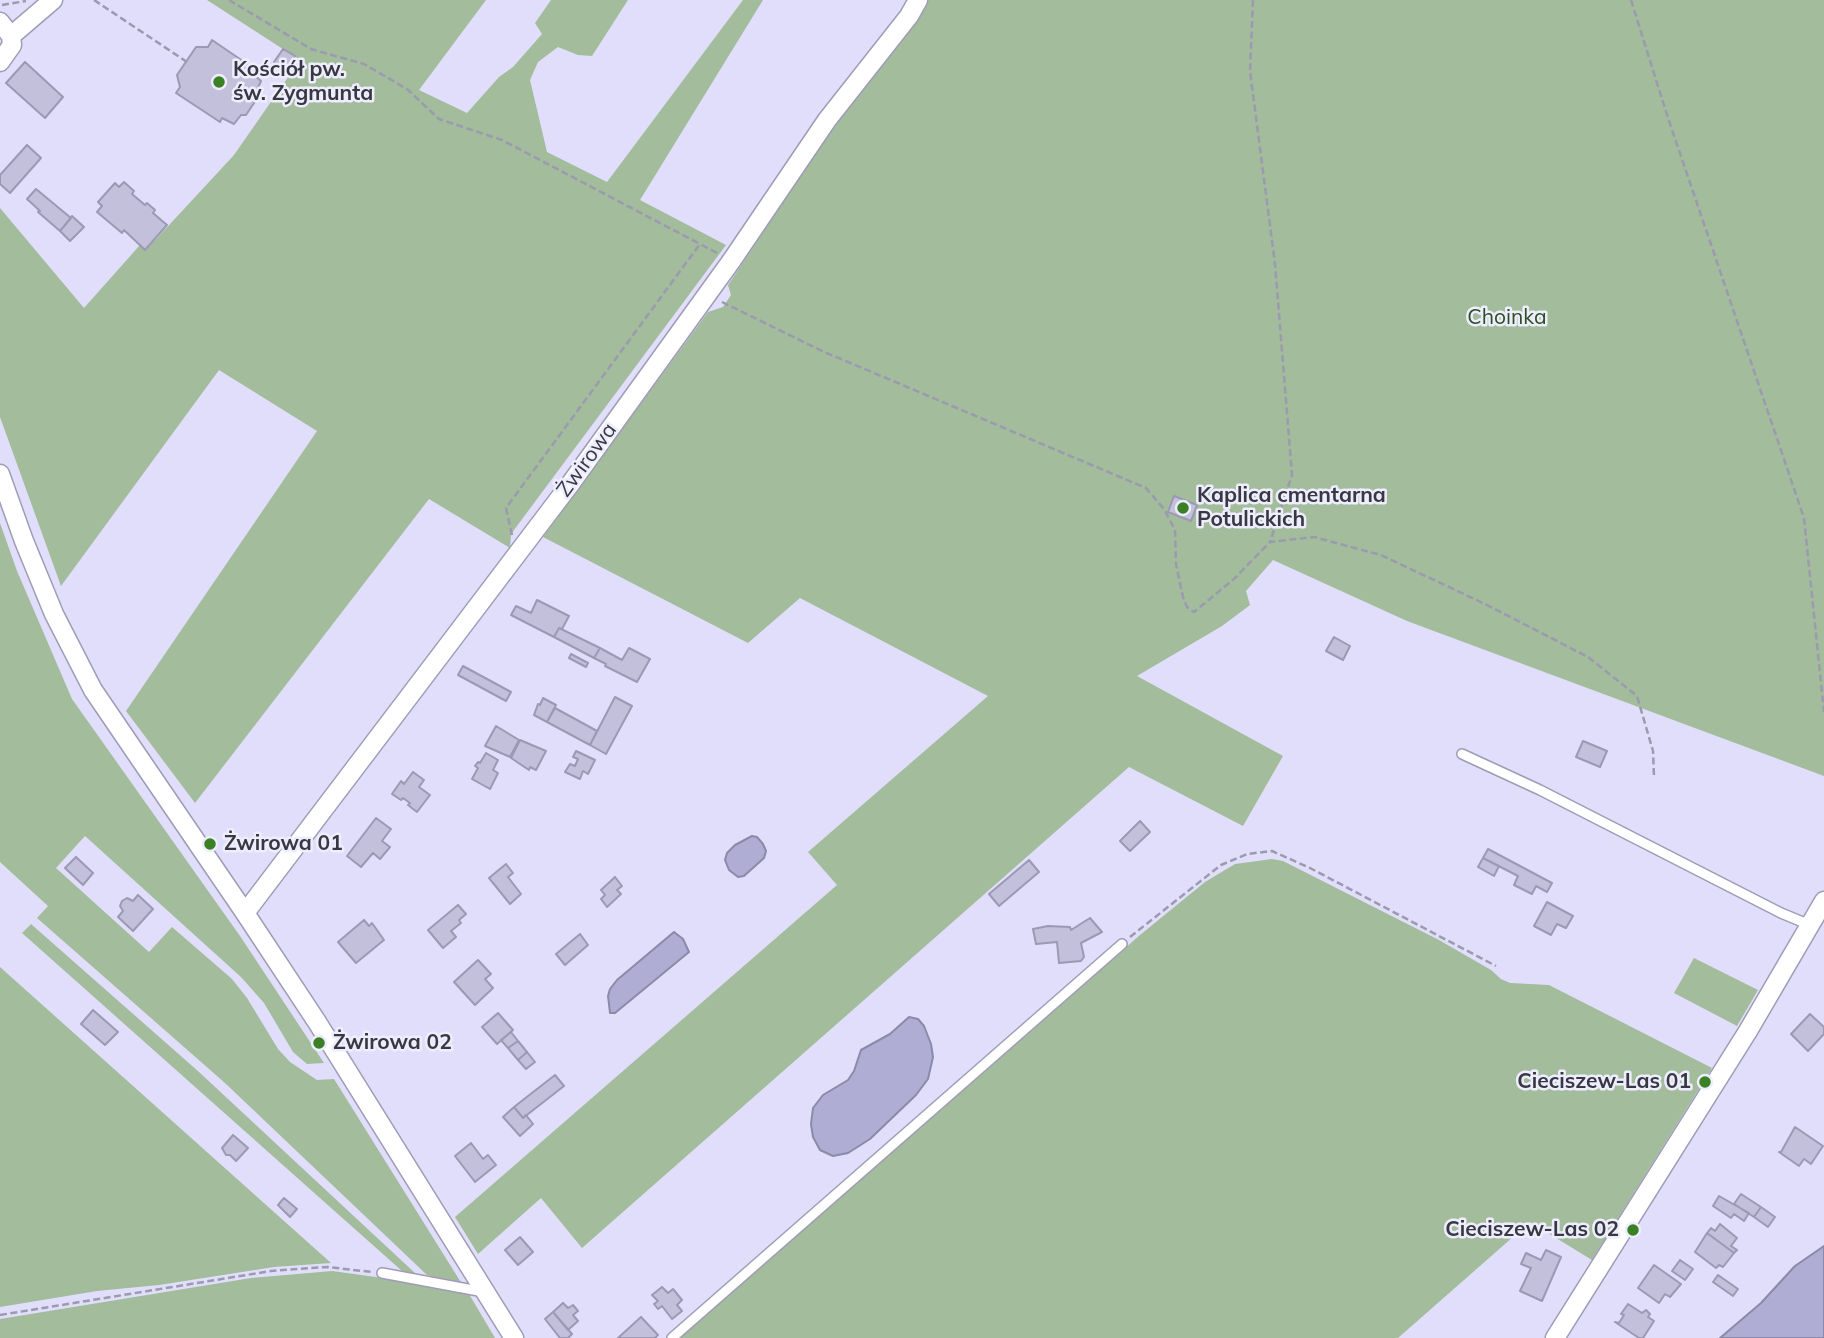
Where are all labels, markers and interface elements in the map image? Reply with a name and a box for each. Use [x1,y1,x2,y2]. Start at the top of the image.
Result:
place label: Kościół pw. św. Zygmunta [233,57,373,107]
marker: Kościół pw. św. Zygmunta [211,74,227,90]
park label: Choinka [1467,305,1547,331]
street label: Żwirowa [552,418,622,502]
place label: Kaplica cmentarna Potulickich [1197,483,1386,533]
marker: Kaplica cmentarna Potulickich [1175,500,1191,516]
place label: Żwirowa 01 [224,831,343,857]
marker: Żwirowa 01 [202,836,218,852]
place label: Żwirowa 02 [333,1030,452,1056]
marker: Żwirowa 02 [311,1035,327,1051]
place label: Cieciszew-Las 01 [1517,1069,1691,1095]
marker: Cieciszew-Las 01 [1697,1074,1713,1090]
place label: Cieciszew-Las 02 [1445,1217,1619,1243]
marker: Cieciszew-Las 02 [1625,1222,1641,1238]

